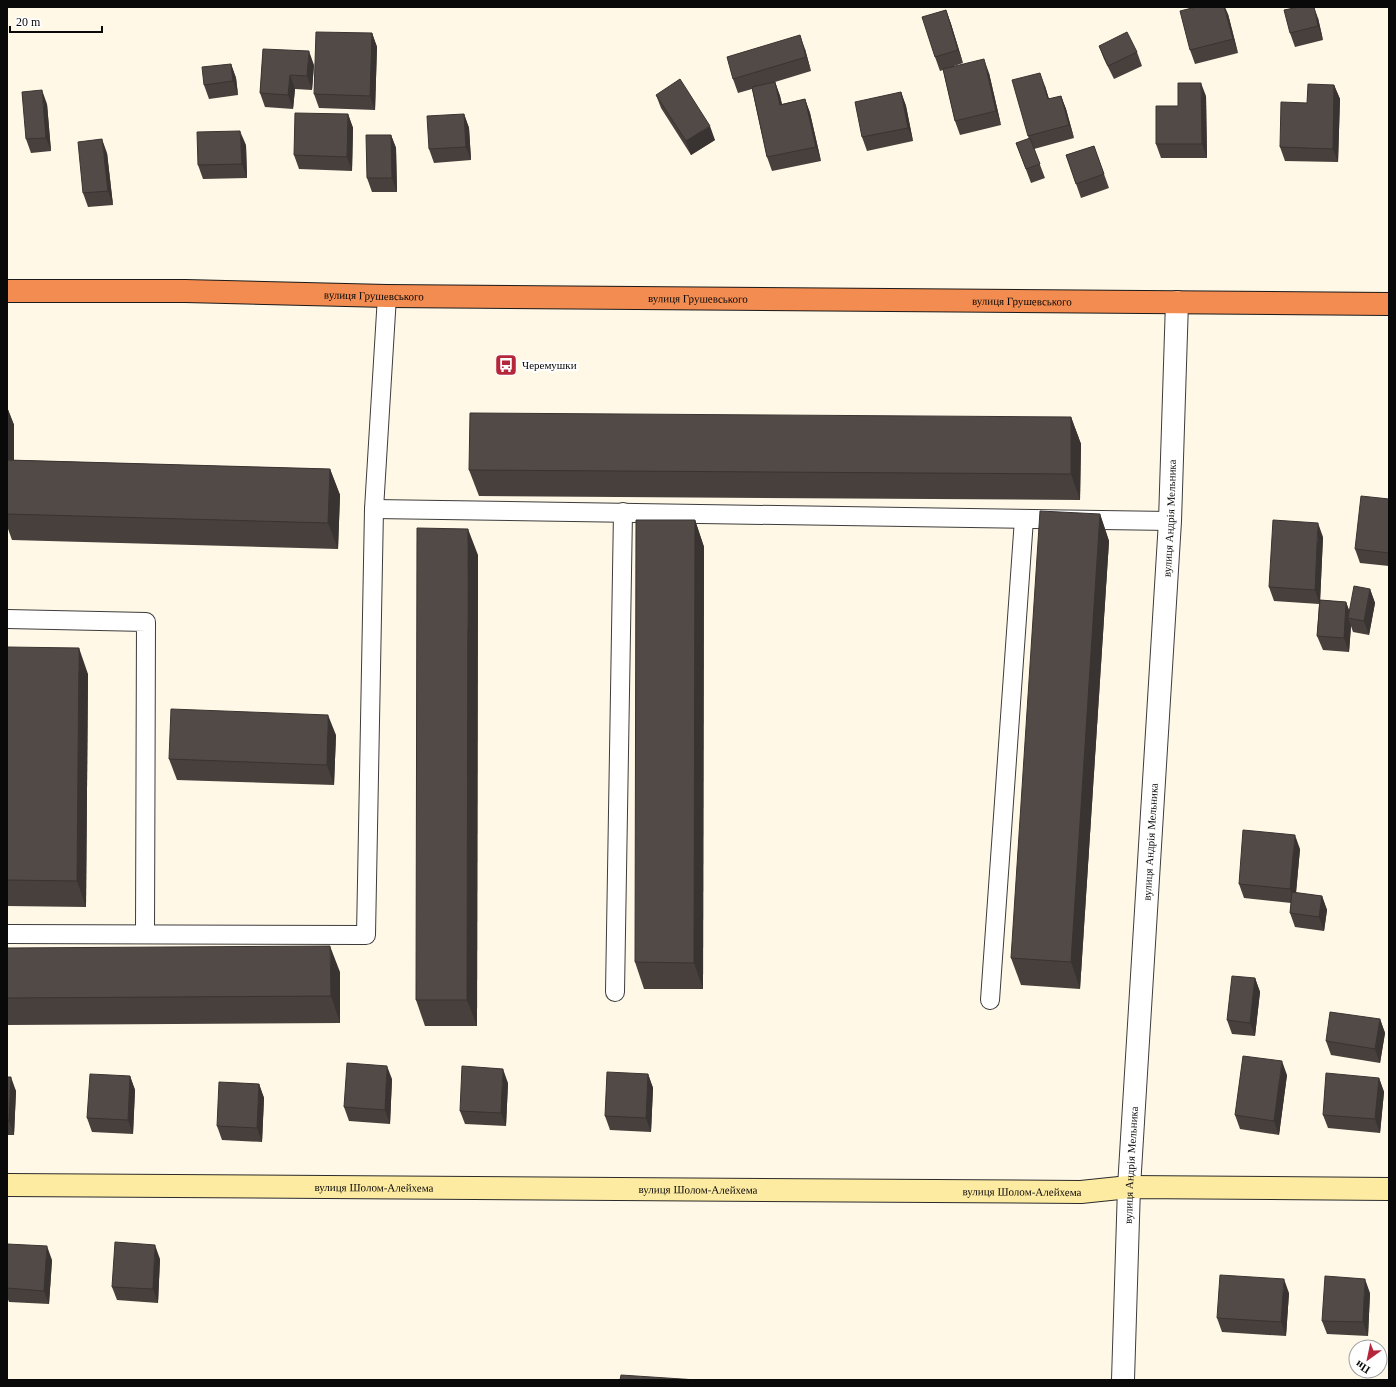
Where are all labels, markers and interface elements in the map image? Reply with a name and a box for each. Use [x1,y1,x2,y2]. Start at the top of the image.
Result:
scale bar [10,8,102,34]
text: 20 m [16,15,41,29]
street label: вулиця Грушевського [324,288,424,302]
street label: вулиця Грушевського [648,292,748,305]
street label: вулиця Грушевського [972,295,1072,307]
bus stop icon: Черемушки [493,352,519,378]
place label: Черемушки [522,359,577,371]
street label: вулиця Андрія Мельника [1161,459,1178,577]
street label: вулиця Андрія Мельника [1141,783,1160,901]
street label: вулиця Андрія Мельника [1122,1106,1140,1224]
street label: вулиця Шолом-Алейхема [314,1181,434,1194]
street label: вулиця Шолом-Алейхема [638,1183,758,1196]
street label: вулиця Шолом-Алейхема [962,1185,1082,1198]
north arrow [1348,1339,1388,1379]
text: Пн [1352,1358,1372,1376]

